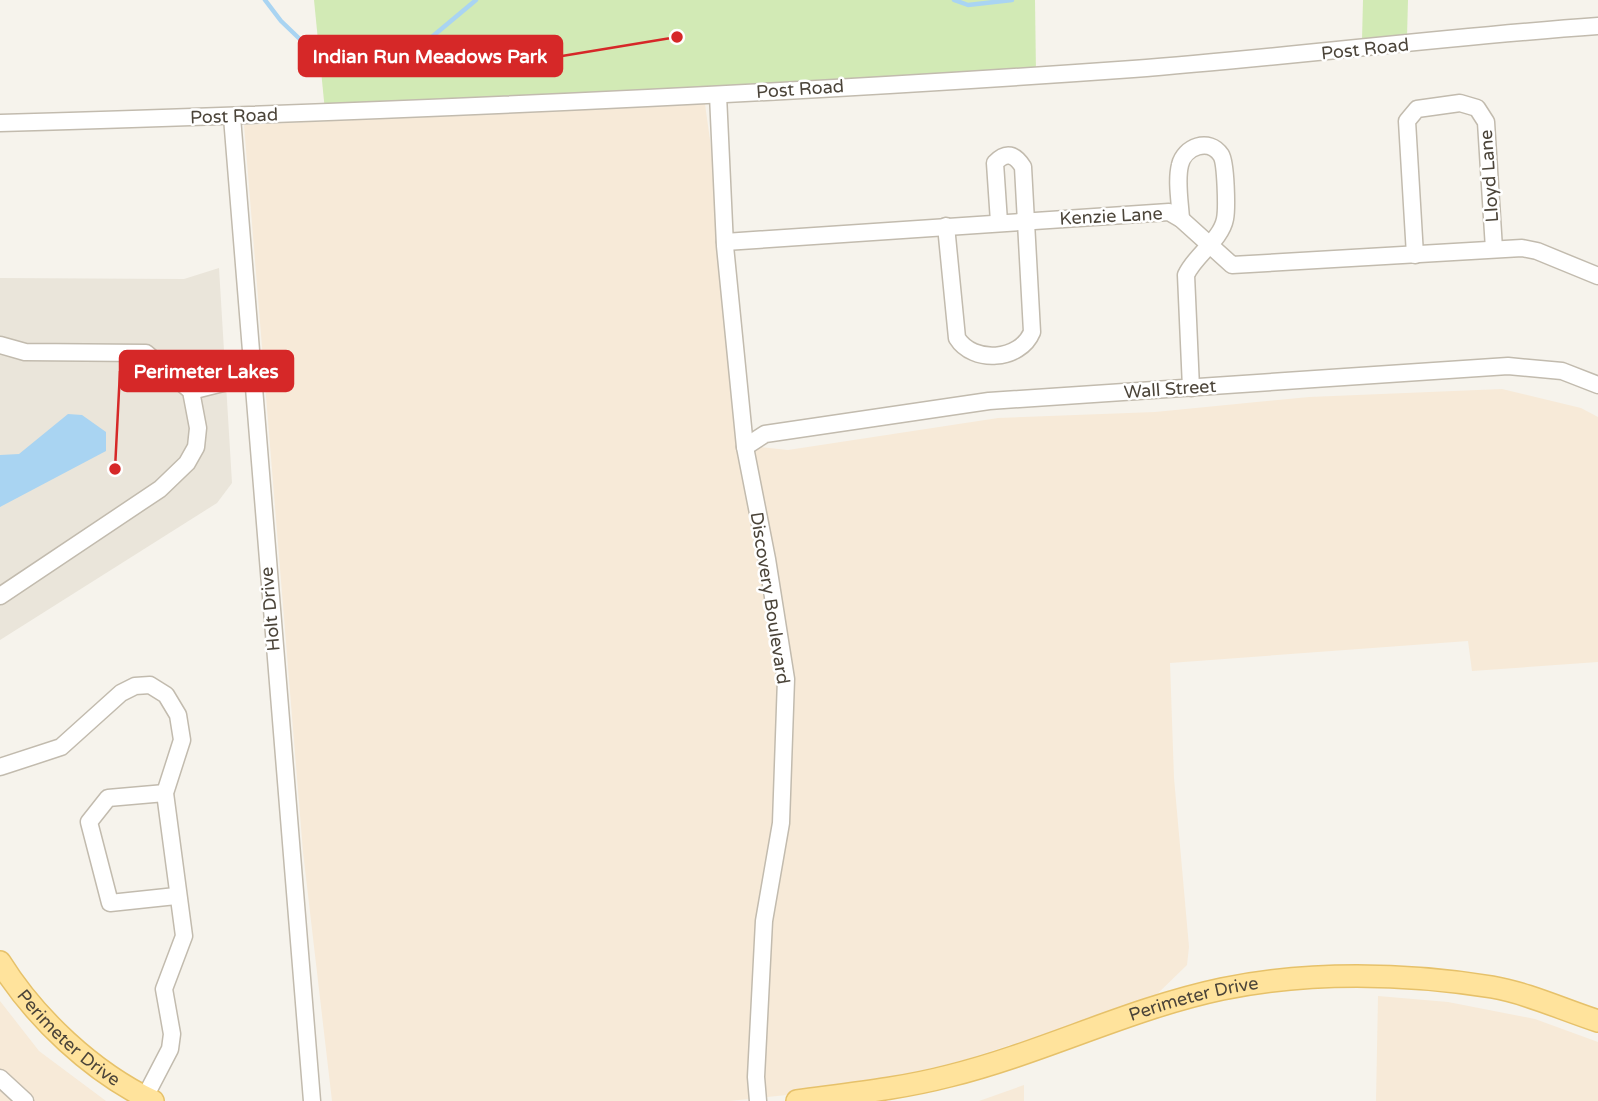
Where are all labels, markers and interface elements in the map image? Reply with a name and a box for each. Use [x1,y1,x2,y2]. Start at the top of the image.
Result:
street label: Post Road [1320,33,1410,65]
callout: Indian Run Meadows Park [299,36,562,76]
text: Indian Run Meadows Park [313,46,548,68]
street label: Post Road [755,75,845,103]
street label: Post Road [190,103,278,129]
street label: Lloyd Lane [1475,129,1503,223]
street label: Kenzie Lane [1059,202,1163,230]
callout: Perimeter Lakes [120,351,293,391]
text: Perimeter Lakes [133,361,279,383]
street label: Wall Street [1123,375,1217,403]
street label: Discovery Boulevard [746,510,794,686]
street label: Holt Drive [255,566,285,652]
street label: Perimeter Drive [1126,972,1260,1026]
street label: Perimeter Drive [12,985,124,1091]

